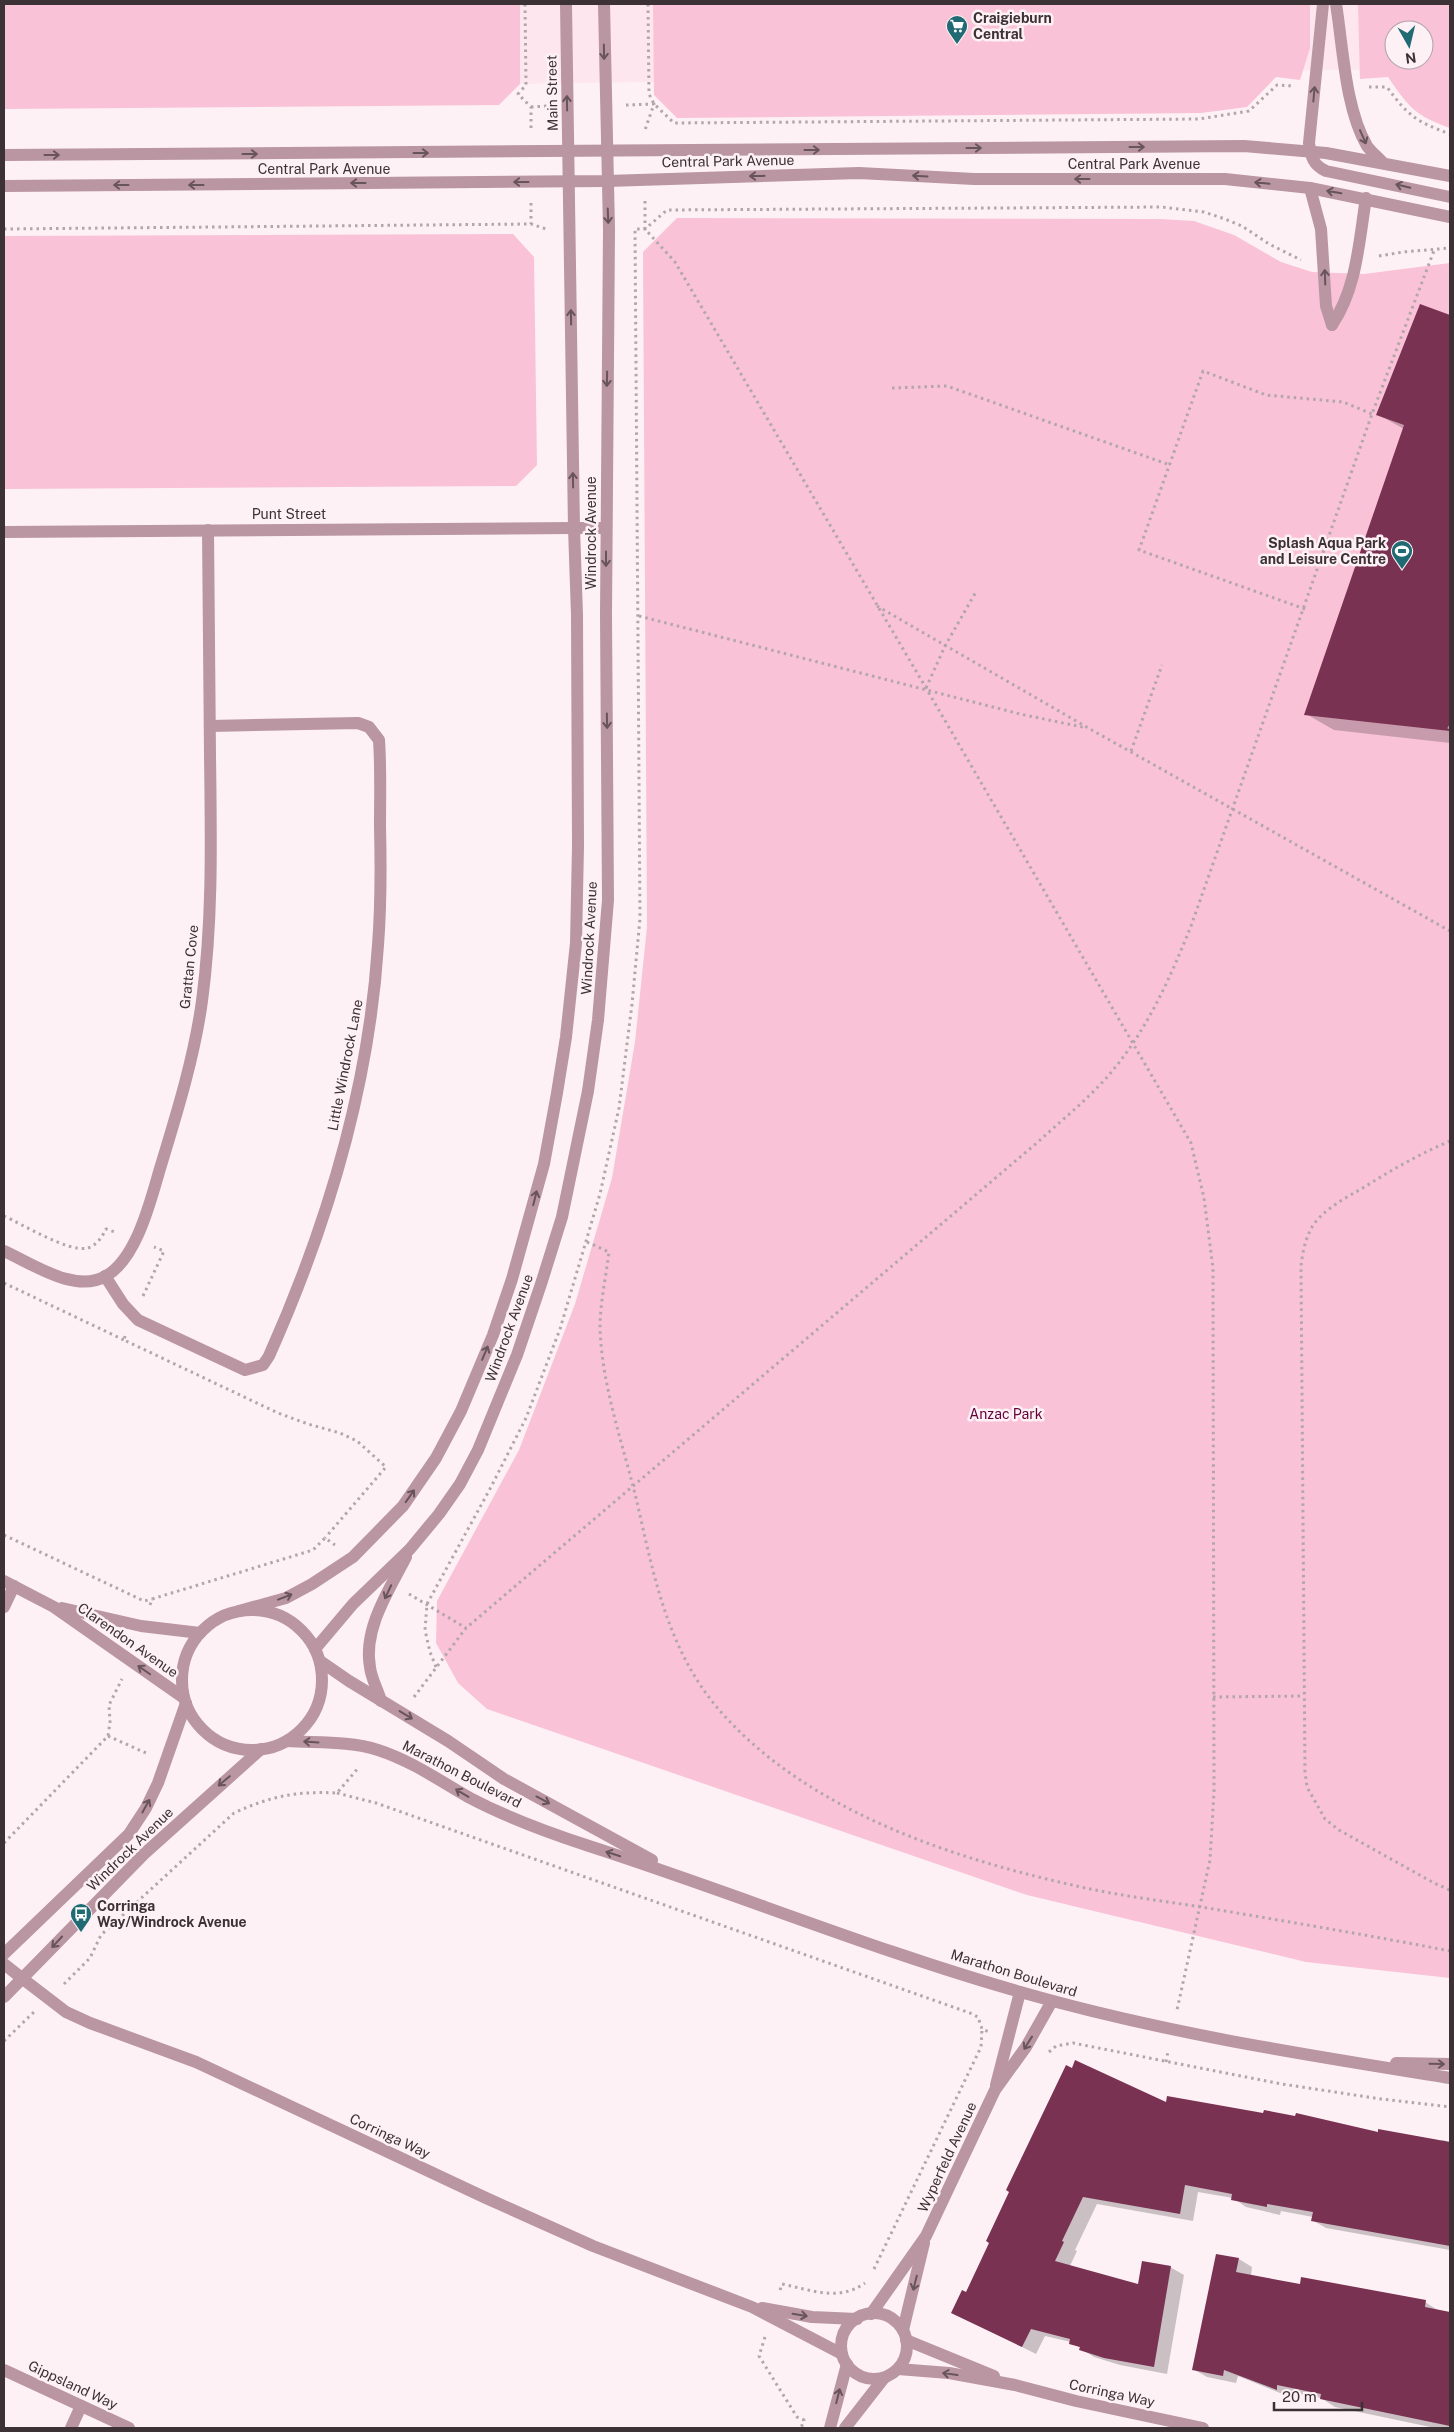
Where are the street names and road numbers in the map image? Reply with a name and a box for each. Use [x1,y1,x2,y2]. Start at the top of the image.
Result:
street label: Main Street [543,55,561,131]
street label: Central Park Avenue [662,152,795,170]
street label: Central Park Avenue [1068,156,1200,172]
street label: Central Park Avenue [258,161,390,177]
street label: Windrock Avenue [583,476,599,590]
street label: Punt Street [252,506,326,522]
street label: Windrock Avenue [578,881,600,995]
street label: Grattan Cove [177,924,201,1010]
street label: Little Windrock Lane [324,998,366,1132]
street label: Windrock Avenue [482,1272,536,1384]
street label: Clarendon Avenue [75,1599,181,1681]
street label: Marathon Boulevard [400,1737,524,1811]
street label: Windrock Avenue [84,1804,176,1894]
street label: Marathon Boulevard [949,1946,1079,2000]
street label: Wyperfeld Avenue [914,2099,980,2215]
street label: Corringa Way [347,2110,433,2162]
street label: Gippsland Way [26,2357,121,2413]
street label: Corringa Way [1068,2376,1157,2410]

